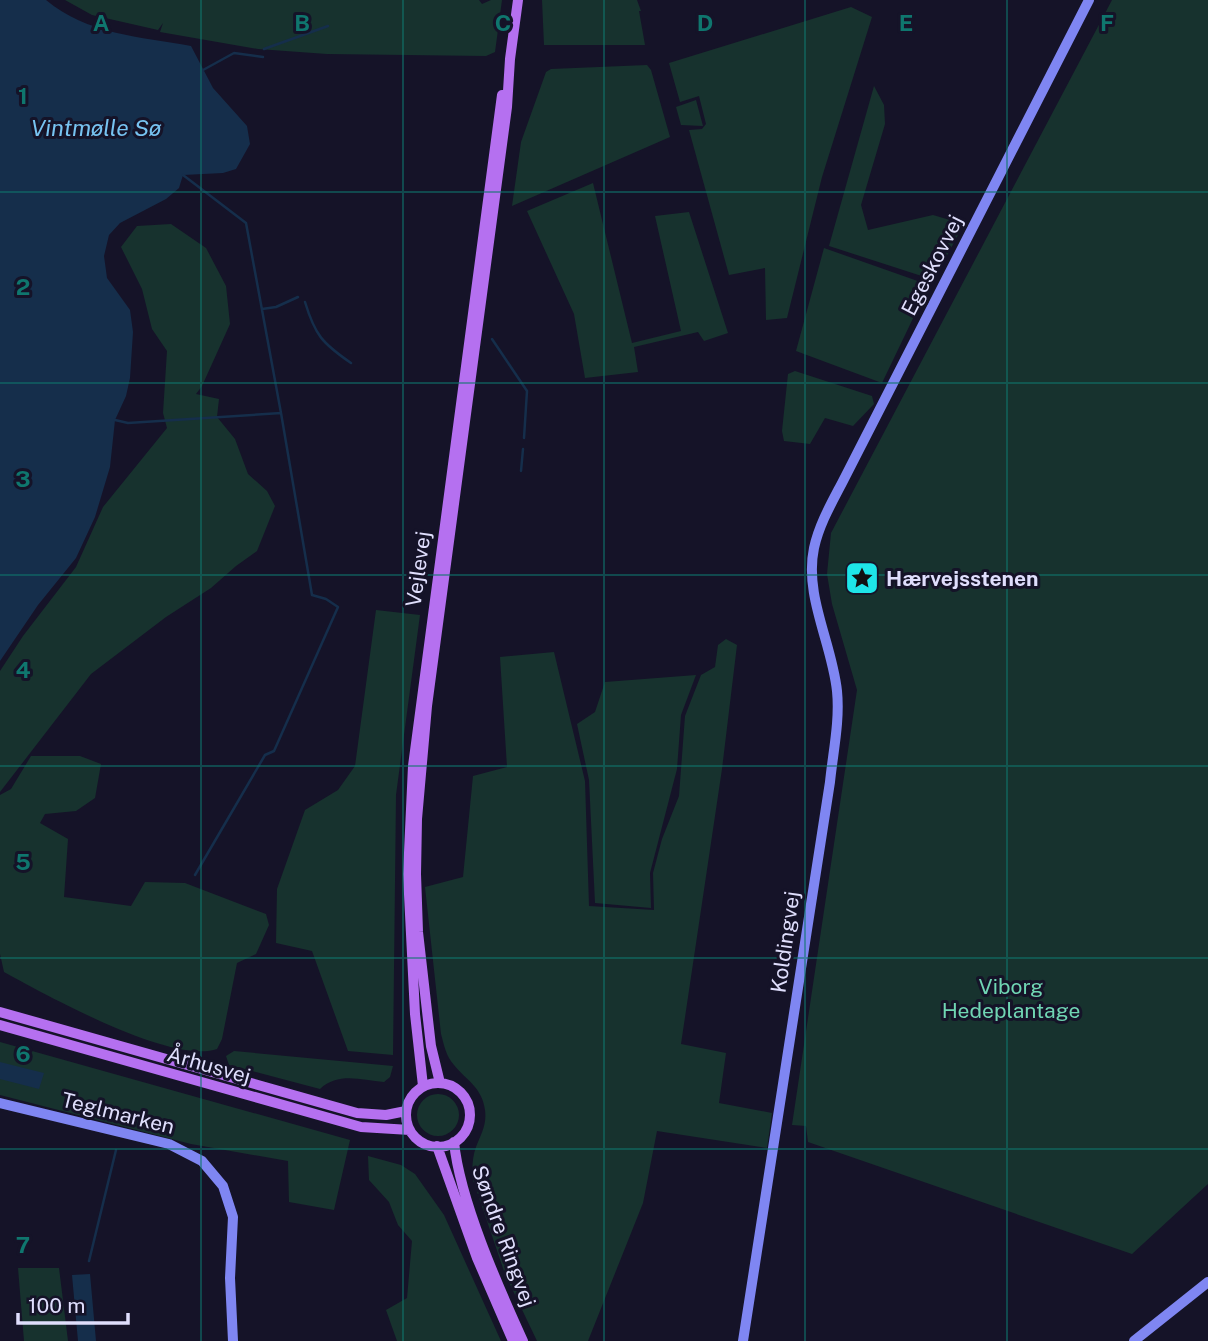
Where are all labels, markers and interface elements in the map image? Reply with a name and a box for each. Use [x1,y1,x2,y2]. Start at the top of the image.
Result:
text: A [93,9,110,36]
text: B [294,9,310,36]
text: C [495,9,511,36]
text: D [697,9,713,36]
text: E [899,9,913,36]
text: F [1100,9,1114,36]
text: 1 [18,82,28,109]
water label: Vintmølle Sø [31,114,162,141]
street label: Egeskovvej [896,211,968,319]
text: 2 [16,273,30,300]
text: 3 [15,465,31,492]
street label: Vejlevej [400,530,436,608]
place icon: Hærvejsstenen [843,559,881,597]
place label: Hærvejsstenen [886,566,1039,591]
text: 4 [15,656,31,683]
text: 5 [15,848,31,875]
street label: Koldingvej [765,890,805,994]
park label: Viborg Hedeplantage [942,974,1080,1023]
text: 6 [15,1040,31,1067]
street label: Århusvej [164,1040,254,1089]
street label: Teglmarken [59,1087,177,1139]
street label: Søndre Ringvej [467,1162,541,1310]
text: 7 [16,1231,30,1258]
scale bar [18,1282,128,1326]
text: 100 m [28,1293,85,1318]

